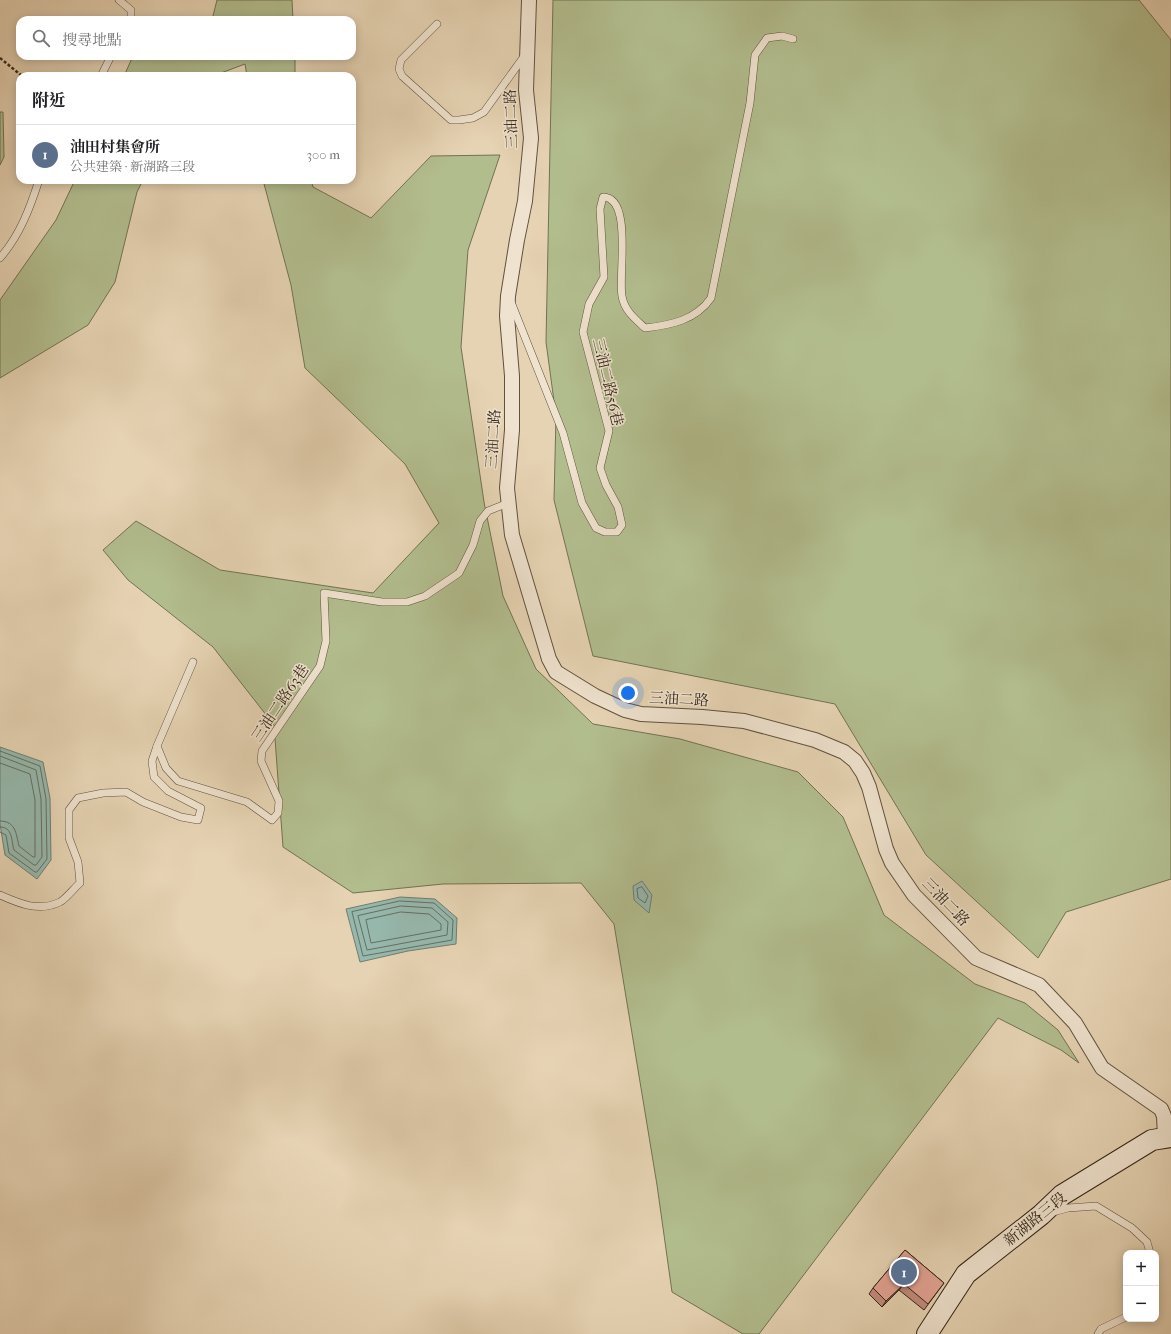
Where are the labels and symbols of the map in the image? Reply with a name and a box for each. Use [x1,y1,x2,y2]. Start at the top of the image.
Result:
street label: 三油二路 [501,89,521,149]
street label: 三油二路56巷 [589,336,627,428]
street label: 三油二路 [482,408,504,470]
street label: 三油二路63巷 [248,661,312,745]
your location [618,683,638,703]
street label: 三油二路 [649,688,709,710]
street label: 三油二路 [919,874,973,930]
street label: 新湖路三段 [1000,1188,1070,1250]
pin: 1 [891,1257,917,1287]

